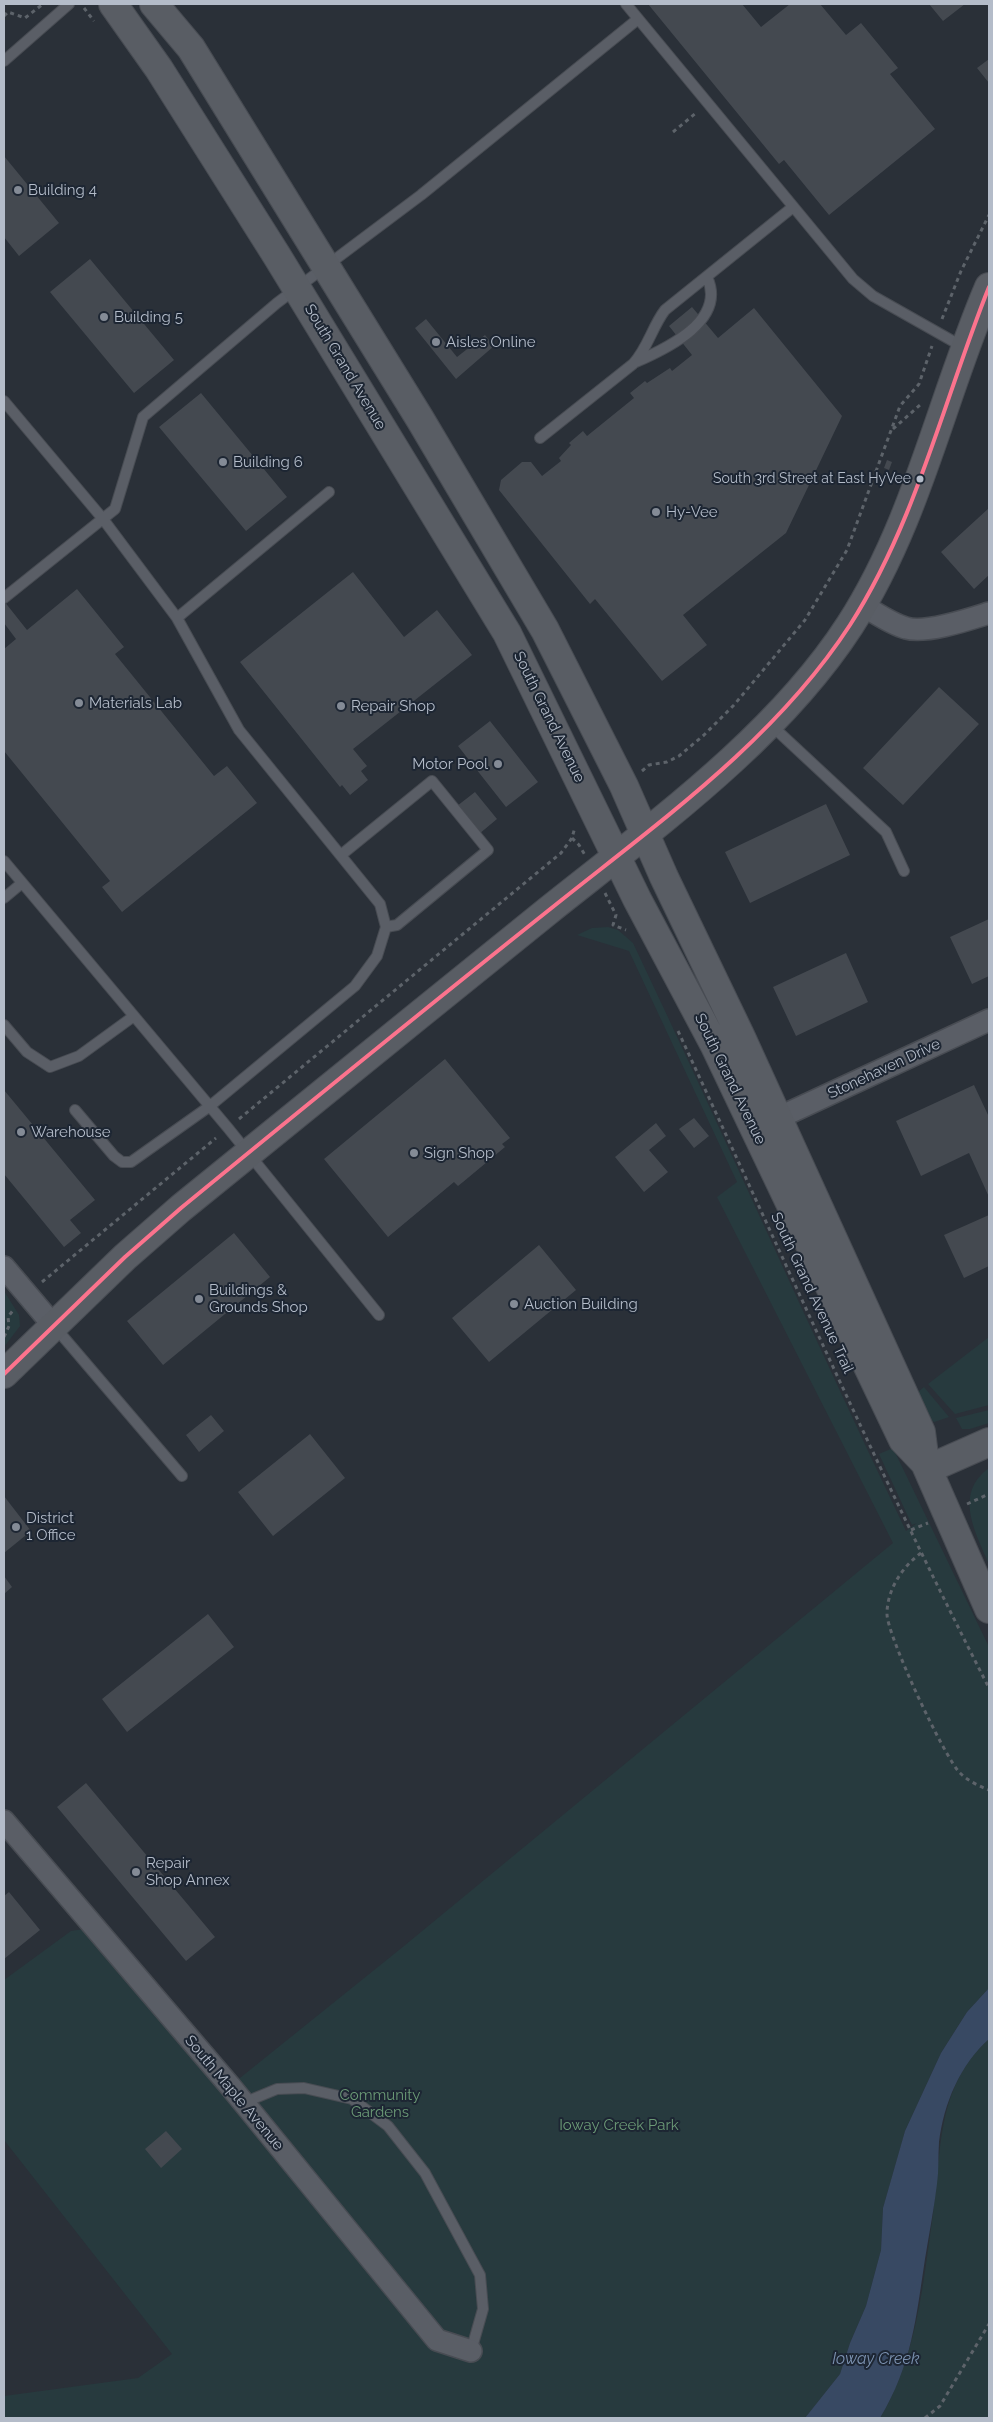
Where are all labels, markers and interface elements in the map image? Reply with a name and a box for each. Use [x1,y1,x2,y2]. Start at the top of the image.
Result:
place label: Building 4 [28,181,97,199]
marker: Building 4 [12,184,24,196]
street label: South Grand Avenue [300,301,390,433]
place label: Building 5 [114,308,183,326]
marker: Building 5 [98,311,110,323]
place label: Aisles Online [446,333,535,351]
marker: Aisles Online [430,336,442,348]
place label: Building 6 [233,453,303,471]
marker: Building 6 [217,456,229,468]
place label: South 3rd Street at East HyVee [713,471,911,487]
marker: South 3rd Street at East HyVee [915,474,925,484]
place label: Hy-Vee [666,503,718,521]
marker: Hy-Vee [650,506,662,518]
street label: South Grand Avenue [510,649,588,785]
place label: Materials Lab [89,694,182,712]
marker: Materials Lab [73,697,85,709]
place label: Repair Shop [351,697,435,715]
marker: Repair Shop [335,700,347,712]
place label: Motor Pool [412,755,488,773]
marker: Motor Pool [492,758,504,770]
street label: South Grand Avenue [691,1011,769,1147]
street label: Stonehaven Drive [825,1035,943,1103]
place label: Warehouse [31,1123,111,1141]
marker: Warehouse [15,1126,27,1138]
place label: Sign Shop [424,1144,494,1162]
marker: Sign Shop [408,1147,420,1159]
street label: South Grand Avenue Trail [767,1210,857,1376]
place label: Buildings & Grounds Shop [209,1281,308,1316]
marker: Buildings & Grounds Shop [193,1293,205,1305]
place label: Auction Building [524,1295,638,1313]
marker: Auction Building [508,1298,520,1310]
place label: District 1 Office [26,1509,75,1544]
marker: District 1 Office [10,1521,22,1533]
place label: Repair Shop Annex [146,1854,230,1889]
marker: Repair Shop Annex [130,1866,142,1878]
street label: South Maple Avenue [181,2032,287,2154]
park label: Community Gardens [340,2086,420,2121]
park label: Ioway Creek Park [559,2116,679,2134]
water label: Ioway Creek [832,2349,920,2369]

